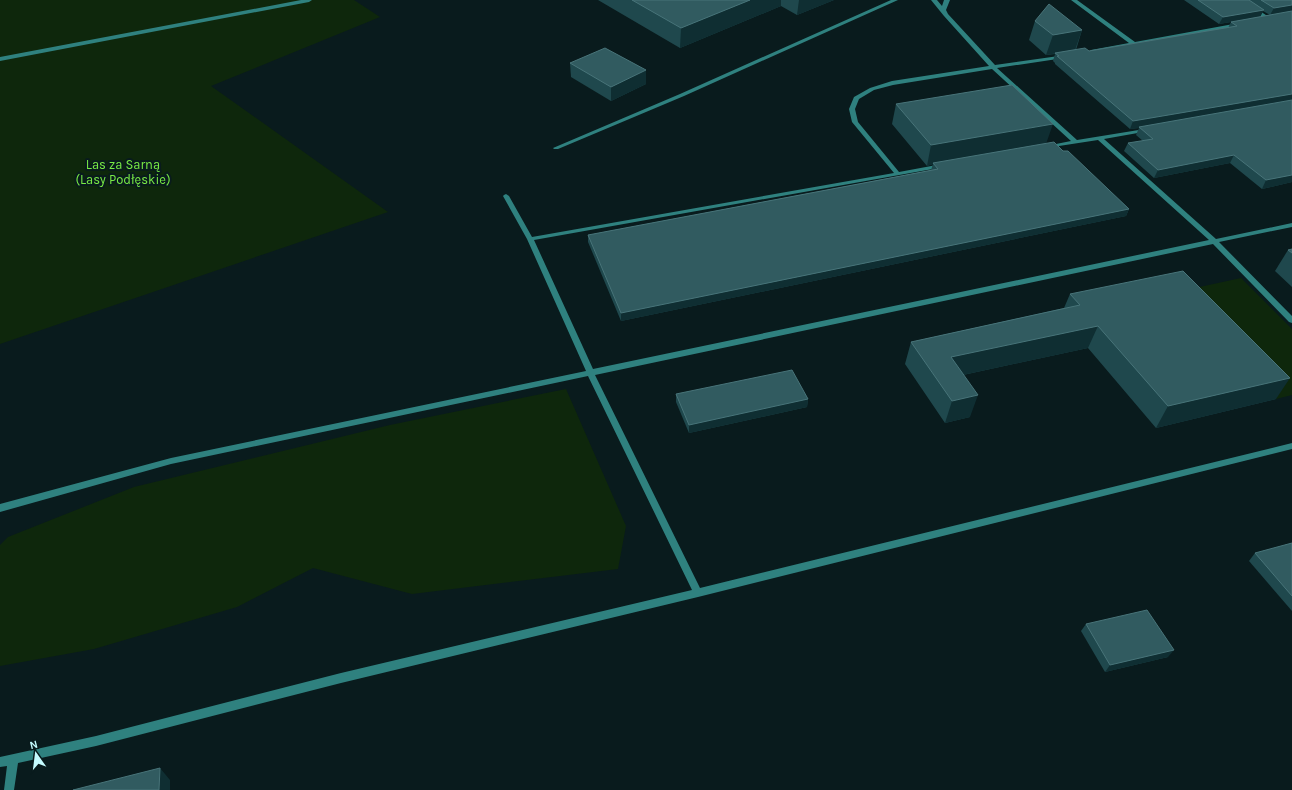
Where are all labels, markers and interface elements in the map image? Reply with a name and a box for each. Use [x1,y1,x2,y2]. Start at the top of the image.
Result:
park label: Las za Sarną (Lasy Podłęskie) [75,157,171,187]
north arrow [16,734,56,774]
text: N [28,738,39,752]

